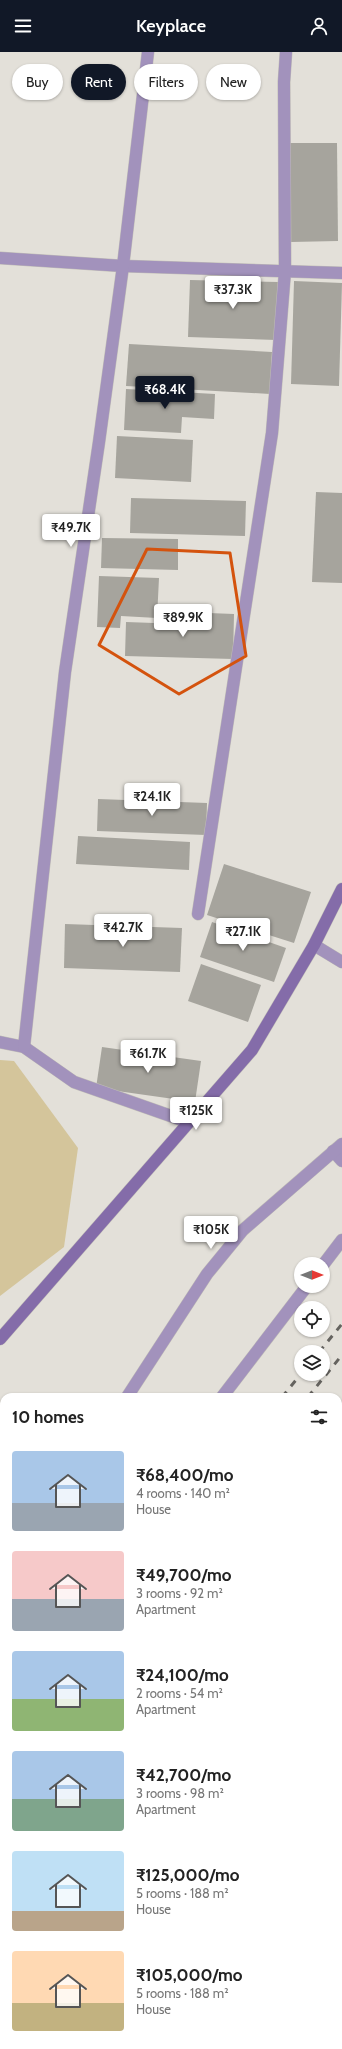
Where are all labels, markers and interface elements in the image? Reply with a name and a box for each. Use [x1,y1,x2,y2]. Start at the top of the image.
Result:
icon: menu [12,15,34,37]
text: Keyplace [136,15,206,37]
icon: person [308,15,330,37]
chip: Buy [12,64,63,100]
chip: Rent [71,64,126,100]
chip: Filters [134,64,198,100]
chip: New [206,64,261,100]
pin: ₹37.3K [200,276,266,310]
text: ₹37.3K [214,281,252,297]
pin: ₹68.4K [132,376,198,410]
text: ₹68.4K [144,381,186,397]
pin: ₹49.7K [38,514,104,548]
text: ₹49.7K [51,519,91,535]
pin: ₹89.9K [150,604,216,638]
text: ₹89.9K [163,609,203,625]
pin: ₹24.1K [119,783,185,817]
text: ₹24.1K [133,788,171,804]
pin: ₹42.7K [90,914,156,948]
pin: ₹27.1K [210,918,276,952]
text: ₹42.7K [103,919,143,935]
text: ₹27.1K [225,923,261,939]
pin: ₹61.7K [115,1040,181,1074]
text: ₹61.7K [130,1045,166,1061]
pin: ₹125K [168,1097,224,1131]
text: ₹125K [179,1102,213,1118]
pin: ₹105K [183,1216,239,1250]
text: ₹105K [193,1221,229,1237]
north arrow [294,1257,330,1293]
map controls [294,1257,330,1381]
button: locate [294,1301,330,1337]
button: layers [294,1345,330,1381]
icon: filters [308,1406,330,1428]
text: 10 homes [12,1407,84,1427]
text: ₹68,400/mo [136,1465,234,1485]
icon: home [44,1467,92,1515]
text: 4 rooms · 140 m² [136,1485,230,1501]
text: House [136,1501,171,1517]
text: ₹49,700/mo [136,1565,231,1585]
icon: home [44,1567,92,1615]
text: 3 rooms · 92 m² [136,1585,223,1601]
text: Apartment [136,1601,196,1617]
text: ₹24,100/mo [136,1665,229,1685]
icon: home [44,1667,92,1715]
text: 2 rooms · 54 m² [136,1685,223,1701]
text: Apartment [136,1701,196,1717]
text: ₹42,700/mo [136,1765,231,1785]
icon: home [44,1767,92,1815]
text: 3 rooms · 98 m² [136,1785,224,1801]
text: Apartment [136,1801,196,1817]
text: ₹125,000/mo [136,1865,239,1885]
icon: home [44,1867,92,1915]
text: 5 rooms · 188 m² [136,1885,229,1901]
text: House [136,1901,171,1917]
text: ₹105,000/mo [136,1965,242,1985]
icon: home [44,1967,92,2015]
text: 5 rooms · 188 m² [136,1985,229,2001]
text: House [136,2001,171,2017]

